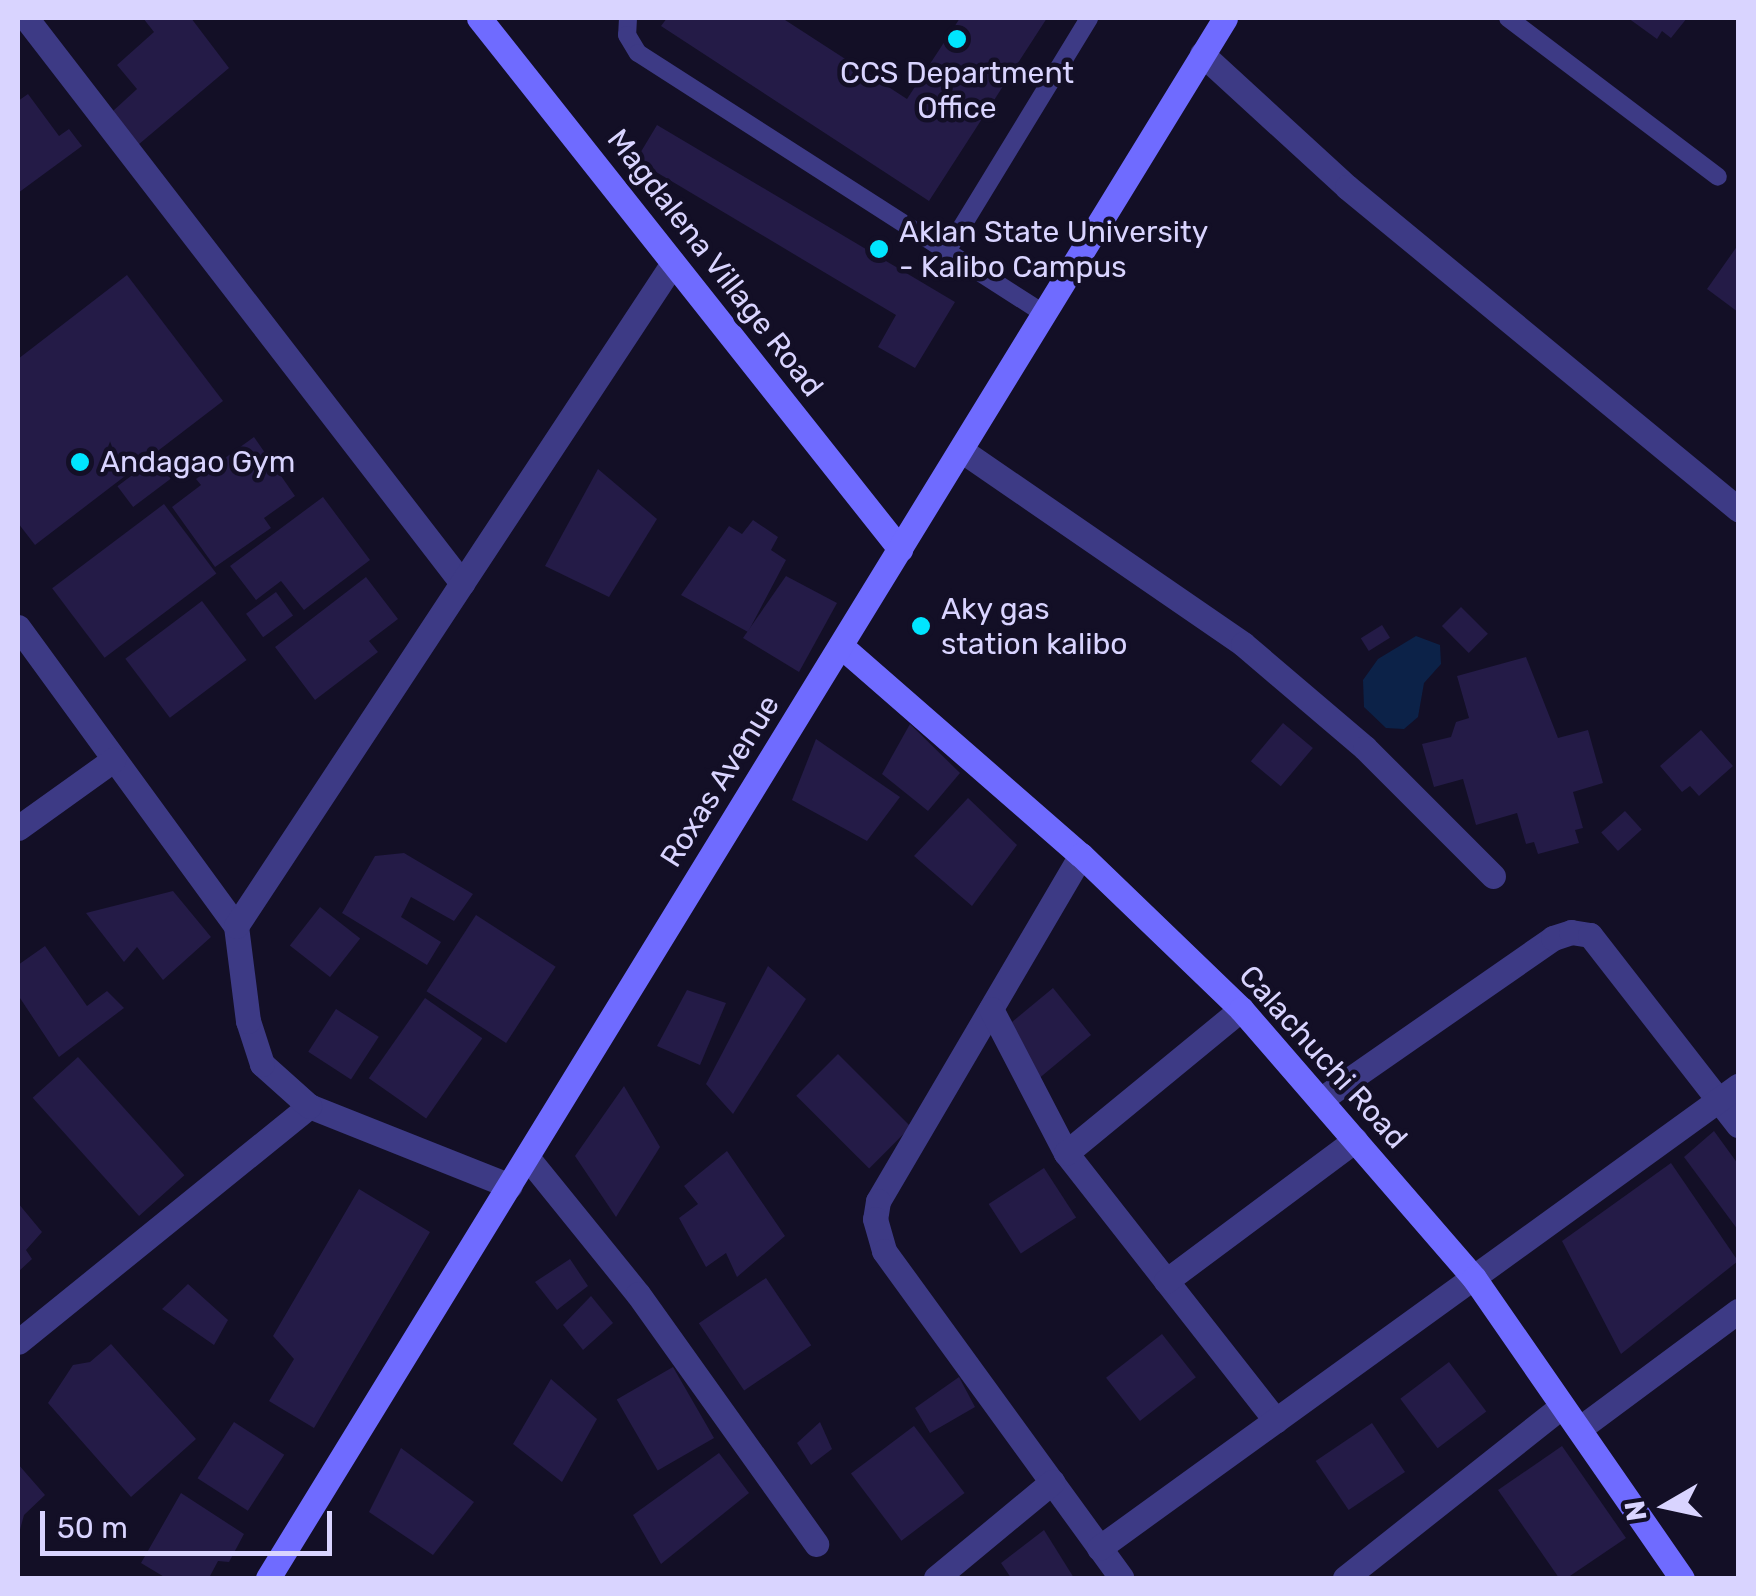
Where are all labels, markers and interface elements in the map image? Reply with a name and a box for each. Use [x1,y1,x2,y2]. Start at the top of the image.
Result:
marker: CCS Department Office [946,28,968,50]
place label: CCS Department Office [840,55,1074,126]
street label: Magdalena Village Road [599,122,831,404]
place label: Aklan State University - Kalibo Campus [899,214,1208,284]
marker: Aklan State University - Kalibo Campus [868,238,890,260]
place label: Andagao Gym [100,444,295,480]
marker: Andagao Gym [69,451,91,473]
place label: Aky gas station kalibo [941,591,1128,662]
marker: Aky gas station kalibo [910,615,932,637]
street label: Roxas Avenue [653,688,787,874]
street label: Calachuchi Road [1231,958,1415,1156]
north arrow [1616,1456,1716,1556]
scale bar [45,1491,338,1553]
text: N [1618,1498,1654,1523]
text: 50 m [57,1510,128,1546]

